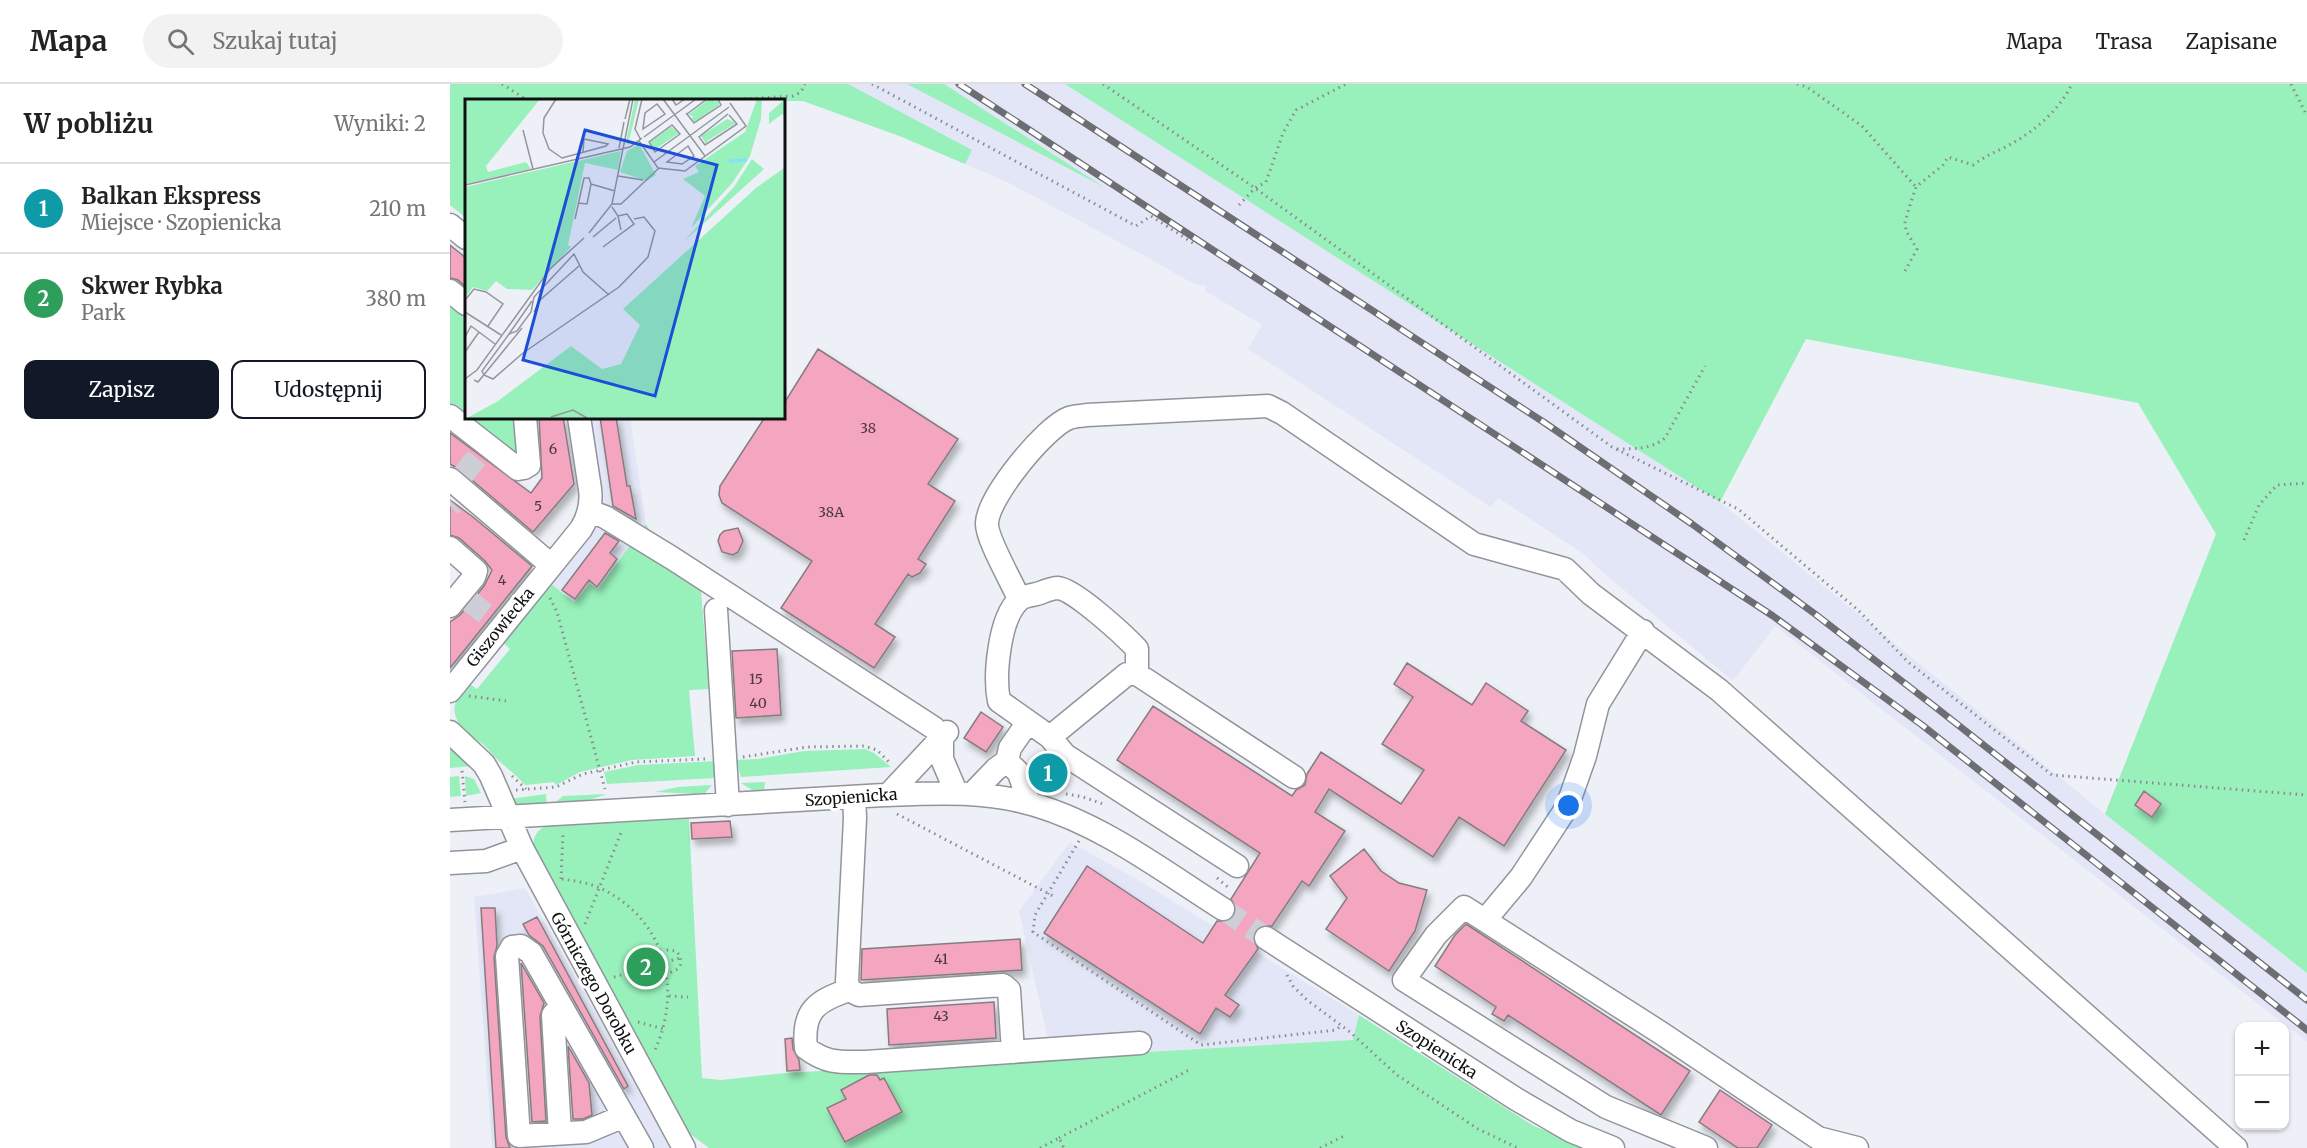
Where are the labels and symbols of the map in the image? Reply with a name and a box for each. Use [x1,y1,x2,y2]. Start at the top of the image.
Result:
inset map [465,99,784,418]
house number: 38 [860,419,876,437]
house number: 6 [549,440,557,458]
house number: 5 [534,497,542,515]
house number: 38A [818,503,844,521]
house number: 4 [498,571,507,589]
street label: Giszowiecka [462,583,538,671]
house number: 15 [749,670,763,688]
house number: 40 [749,694,767,712]
pin: 1 [1028,750,1068,796]
street label: Szopienicka [804,784,898,810]
your location [1554,791,1583,820]
street label: Górniczego Dorobku [547,908,641,1058]
pin: 2 [626,944,666,990]
house number: 41 [934,950,948,968]
house number: 43 [933,1007,949,1025]
street label: Szopienicka [1393,1015,1482,1083]

